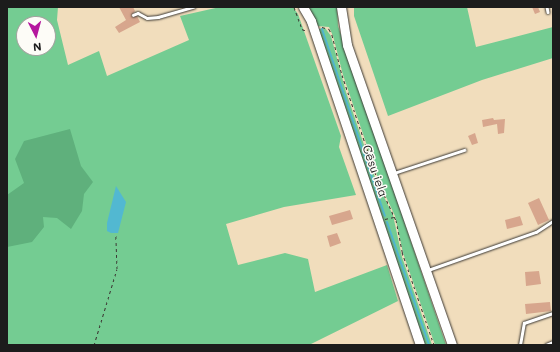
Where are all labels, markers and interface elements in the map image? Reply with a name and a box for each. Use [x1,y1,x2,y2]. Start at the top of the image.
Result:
north arrow [16,16,56,56]
text: N [32,40,42,55]
street label: Cēsu iela [359,143,391,199]

